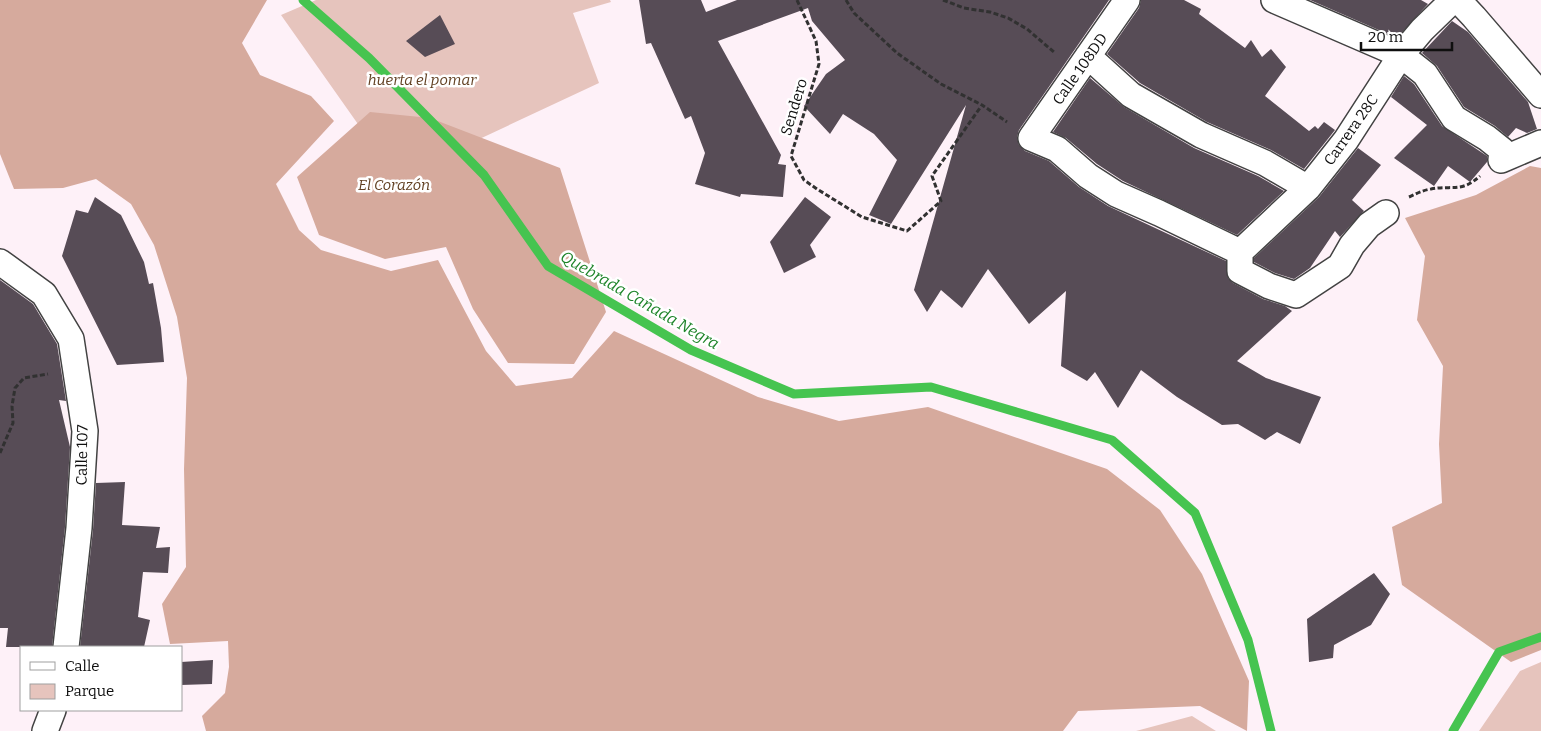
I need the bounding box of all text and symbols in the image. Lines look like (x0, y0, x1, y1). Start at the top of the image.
scale bar (1361, 20, 1452, 52)
text: 20 m (1368, 28, 1404, 46)
street label: Calle 108DD (1049, 30, 1111, 108)
park label: huerta el pomar (368, 71, 477, 89)
street label: Sendero (777, 76, 811, 138)
street label: Carrera 28C (1320, 91, 1382, 169)
park label: El Corazón (358, 176, 430, 194)
water label: Quebrada Cañada Negra (557, 247, 723, 353)
street label: Calle 107 (72, 424, 92, 485)
legend (20, 646, 182, 711)
text: Calle (65, 657, 99, 675)
text: Parque (65, 682, 114, 700)

